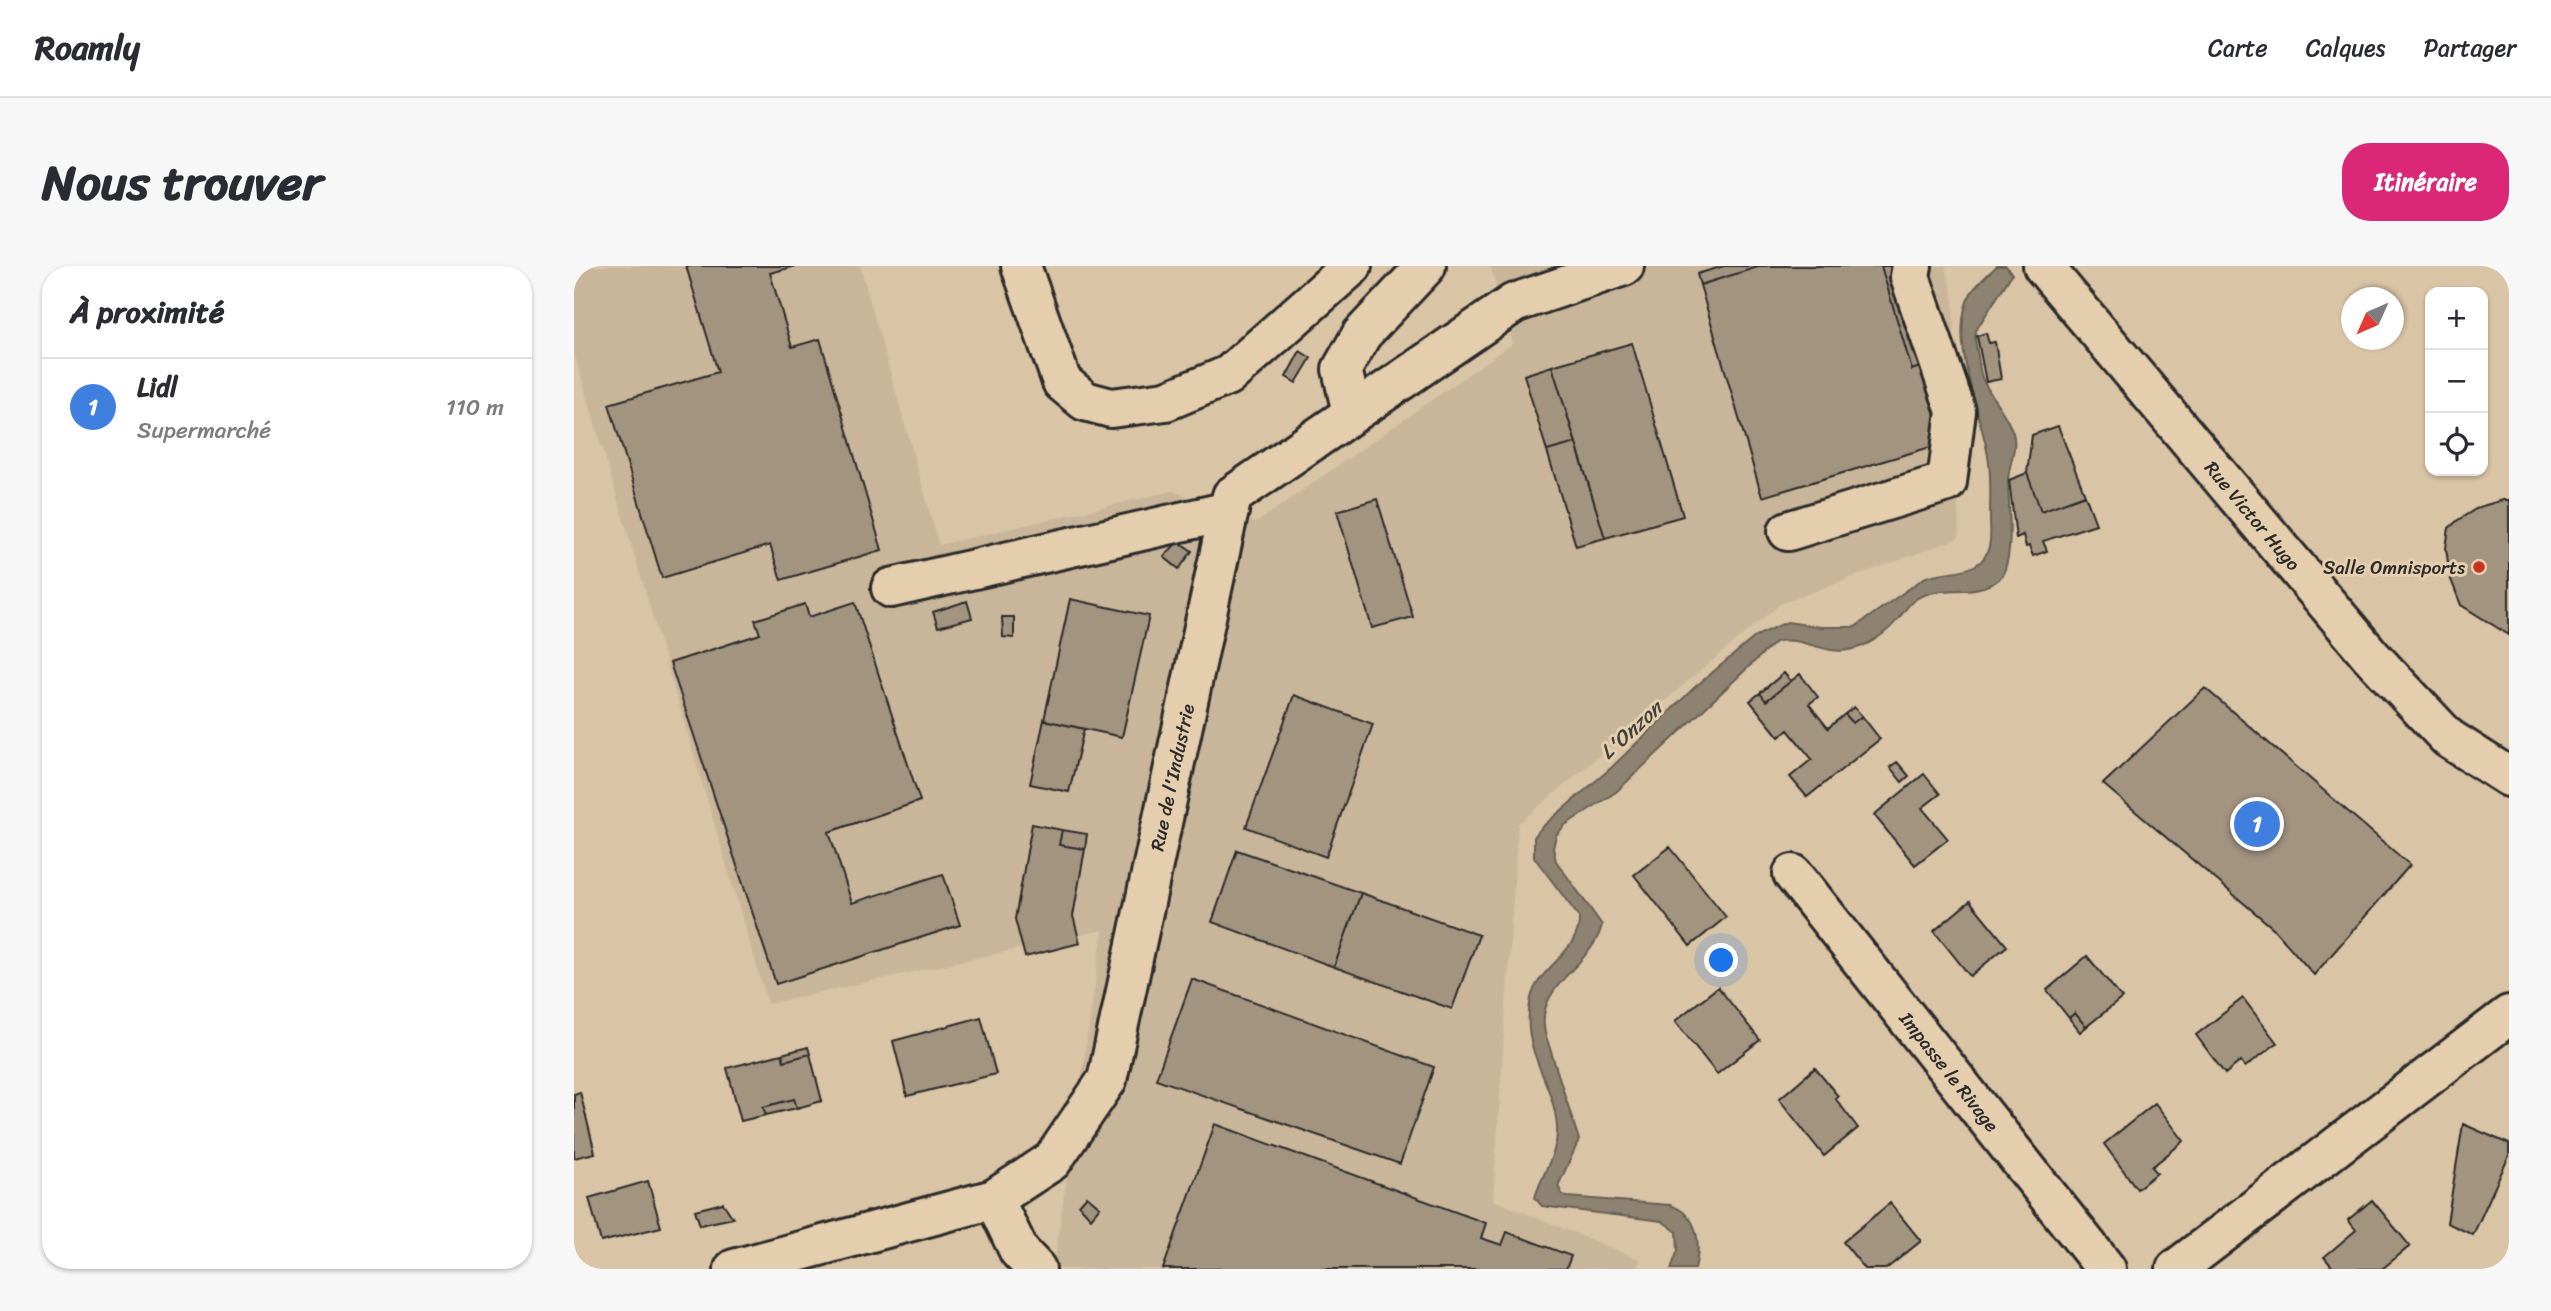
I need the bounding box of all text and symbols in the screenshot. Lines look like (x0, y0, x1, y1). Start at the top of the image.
text: Roamly (35, 19, 140, 77)
text: Carte (2208, 27, 2268, 69)
text: Calques (2306, 27, 2385, 69)
text: Partager (2423, 27, 2516, 69)
text: Nous trouver (42, 139, 322, 226)
button: Itinéraire (2342, 143, 2509, 221)
text: À proximité (70, 285, 224, 339)
north arrow (2341, 287, 2404, 350)
map controls (2425, 287, 2488, 476)
button: + (2425, 287, 2488, 350)
button: − (2425, 350, 2488, 413)
text: Lidl (137, 364, 177, 410)
text: 1 (88, 387, 98, 428)
text: 110 m (446, 387, 504, 428)
text: Supermarché (137, 410, 271, 451)
button: locate (2425, 413, 2488, 476)
street label: Rue Victor Hugo (2196, 453, 2309, 578)
place label: Salle Omnisports (2323, 551, 2465, 584)
marker: Salle Omnisports (2471, 559, 2487, 575)
water label: L'Onzon (1591, 689, 1673, 769)
street label: Rue de l'Industrie (1140, 701, 1204, 854)
pin: 1 (2234, 798, 2280, 850)
your location (1704, 943, 1738, 977)
street label: Impasse le Rivage (1890, 1003, 2008, 1139)

